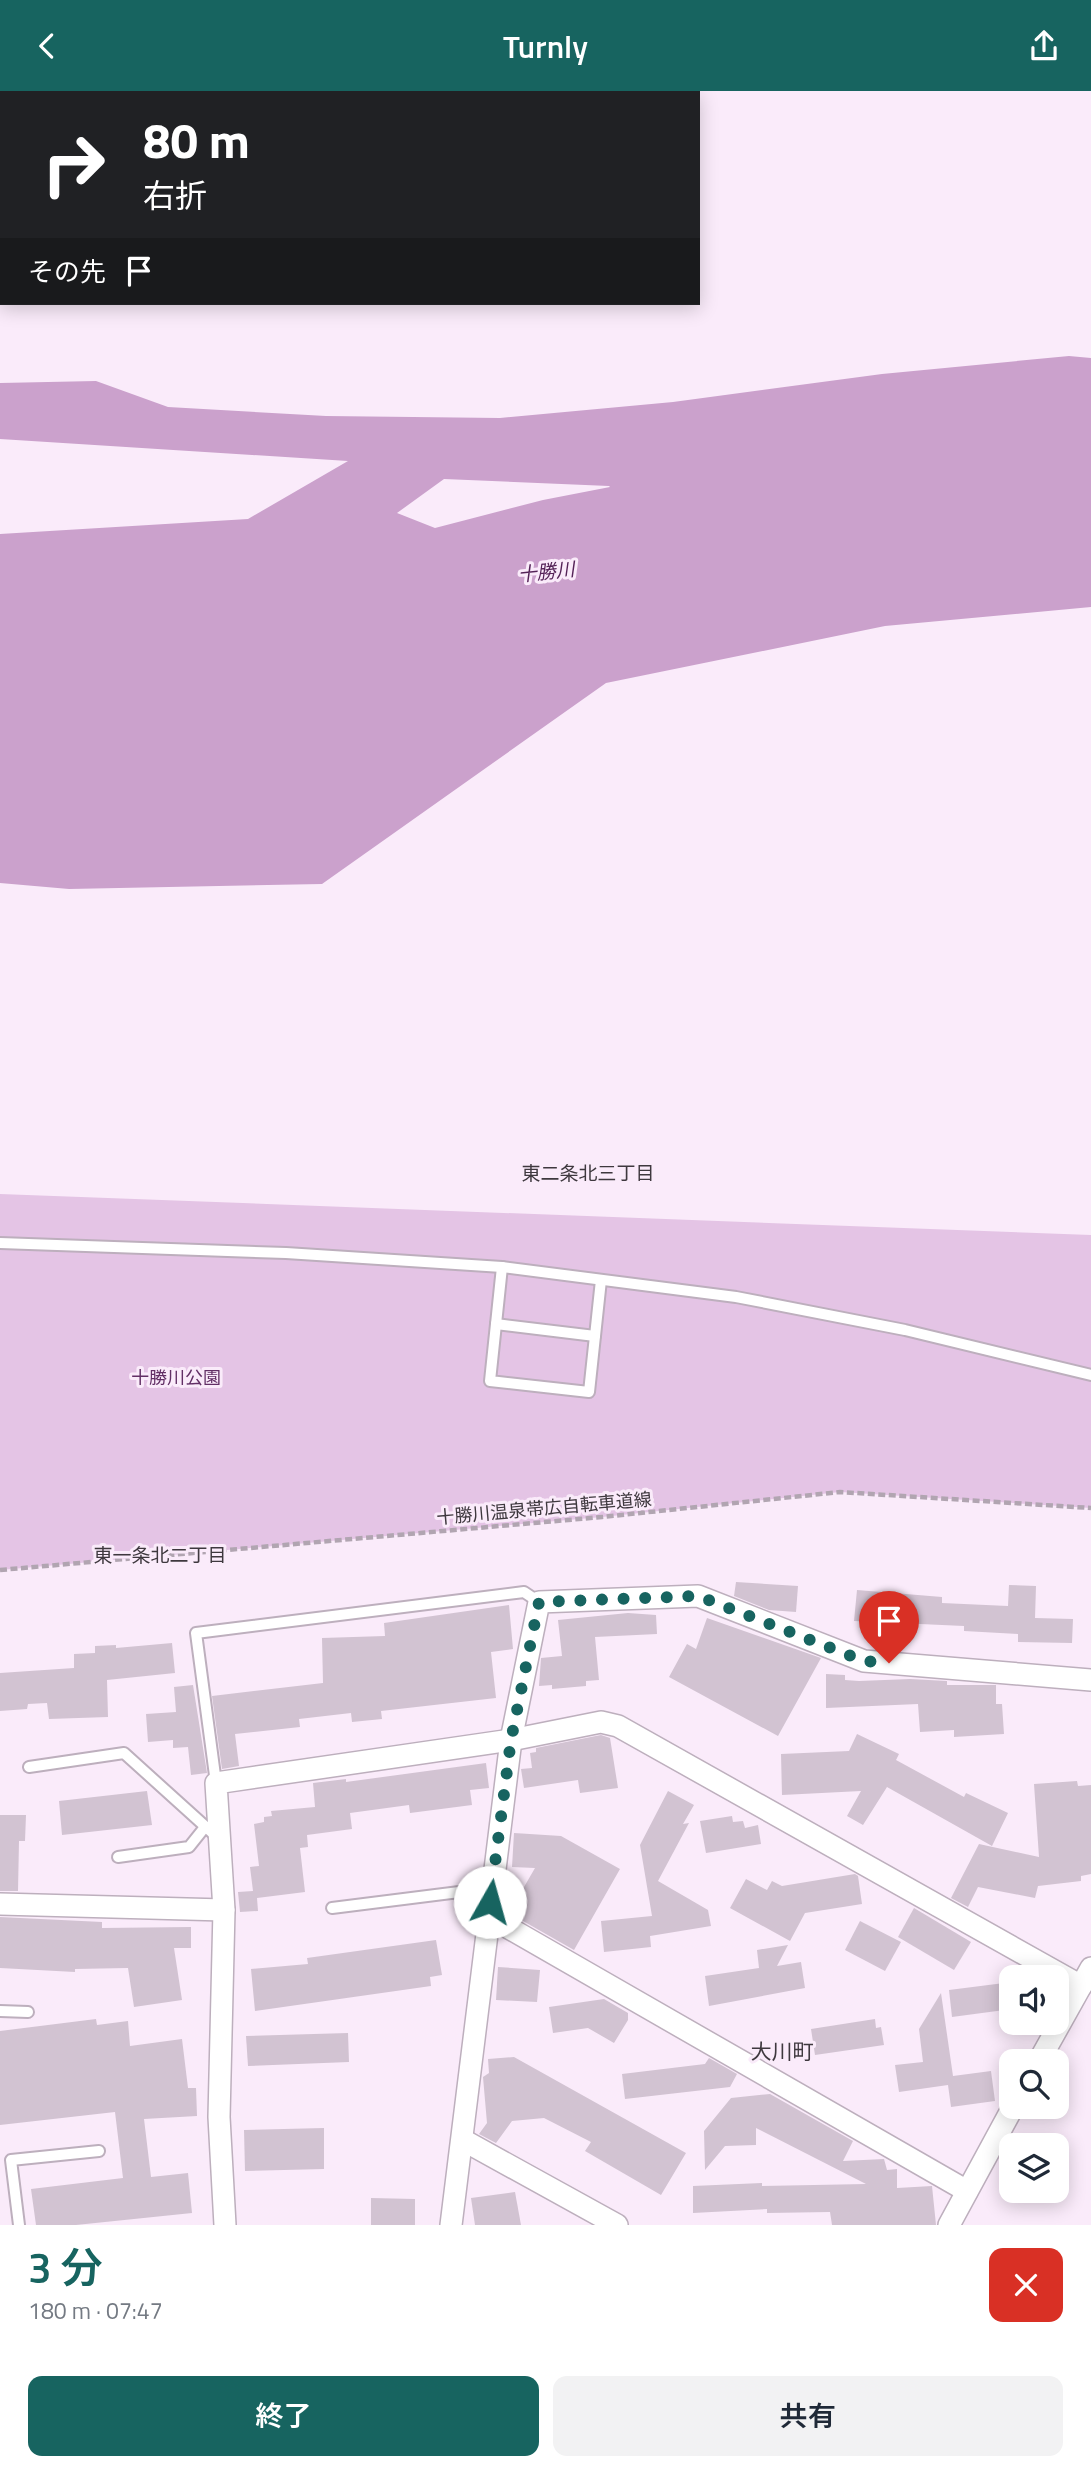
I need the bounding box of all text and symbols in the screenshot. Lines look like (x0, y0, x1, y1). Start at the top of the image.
text: Turnly (503, 22, 588, 70)
icon: back (28, 27, 66, 65)
icon: share (1025, 27, 1063, 65)
text: 80 m (143, 102, 250, 177)
icon: right (28, 119, 119, 210)
text: 右折 (143, 171, 207, 219)
text: その先 (28, 252, 106, 291)
icon: arrive (120, 252, 158, 290)
water label: 十勝川 (516, 553, 578, 588)
district label: 東二条北三丁目 (521, 1158, 655, 1187)
park label: 十勝川公園 (131, 1364, 221, 1391)
street label: 十勝川温泉帯広自転車道線 (435, 1485, 653, 1531)
district label: 東一条北二丁目 (93, 1540, 227, 1569)
pin (859, 1591, 919, 1663)
icon: arrive (870, 1602, 908, 1640)
position arrow (453, 1865, 527, 1939)
map controls (999, 1965, 1069, 2203)
button: sound (999, 1965, 1069, 2035)
district label: 大川町 (751, 2035, 814, 2067)
button: search (999, 2049, 1069, 2119)
button: layers (999, 2133, 1069, 2203)
text: 3 分 (28, 2235, 103, 2299)
button: close (989, 2248, 1063, 2322)
text: 180 m · 07:47 (28, 2293, 163, 2328)
button: 終了 (28, 2376, 539, 2456)
button: 共有 (553, 2376, 1063, 2456)

